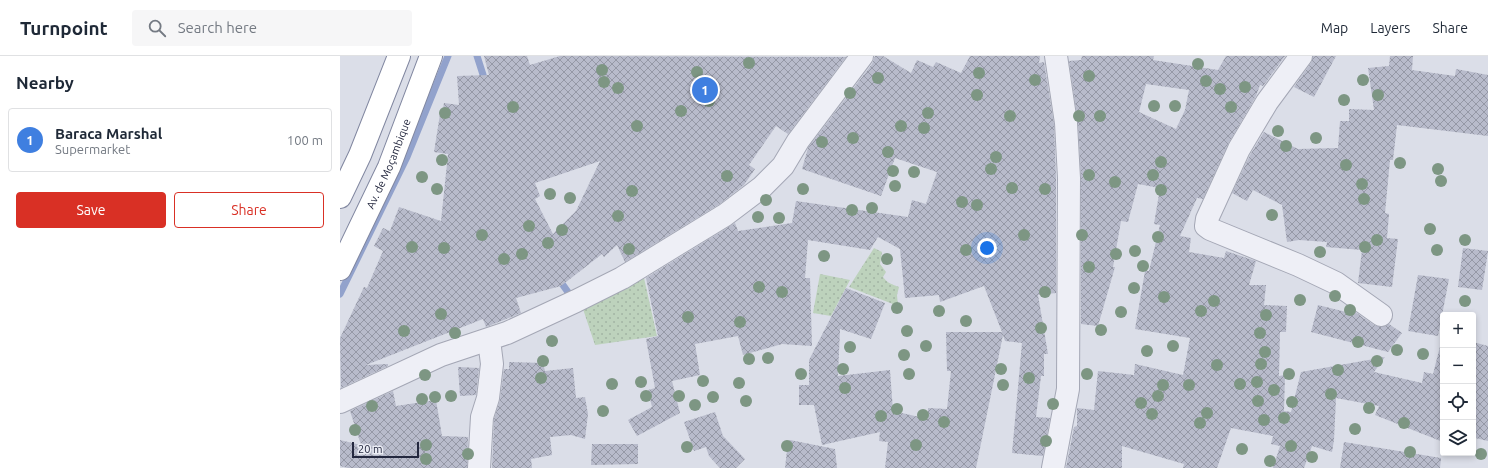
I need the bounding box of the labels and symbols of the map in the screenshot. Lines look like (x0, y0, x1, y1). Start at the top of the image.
pin: 1 (692, 75, 718, 105)
street label: Av. de Moçambique (364, 117, 413, 211)
your location (977, 238, 997, 258)
scale bar (352, 440, 419, 459)

